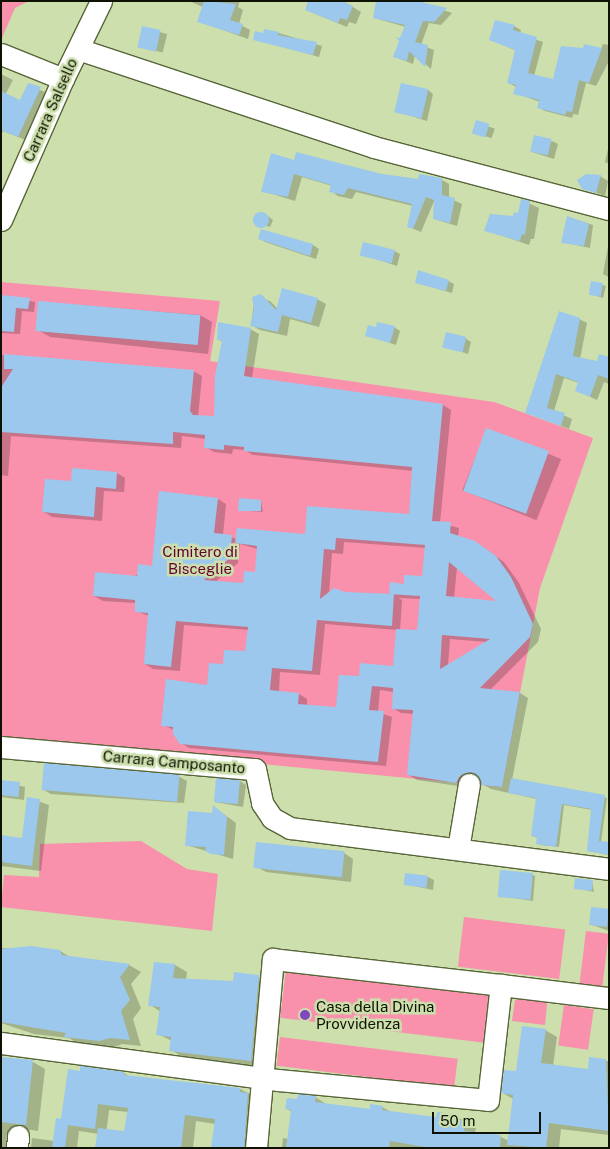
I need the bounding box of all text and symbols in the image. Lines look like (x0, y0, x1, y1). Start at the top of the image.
street label: Carrara Salsello (19, 55, 81, 165)
park label: Cimitero di Bisceglie (162, 542, 238, 577)
street label: Carrara Camposanto (102, 747, 246, 777)
place label: Casa della Divina Provvidenza (316, 997, 435, 1032)
marker: Casa della Divina Provvidenza (298, 1008, 312, 1022)
scale bar (435, 1102, 544, 1134)
text: 50 m (440, 1112, 475, 1129)

